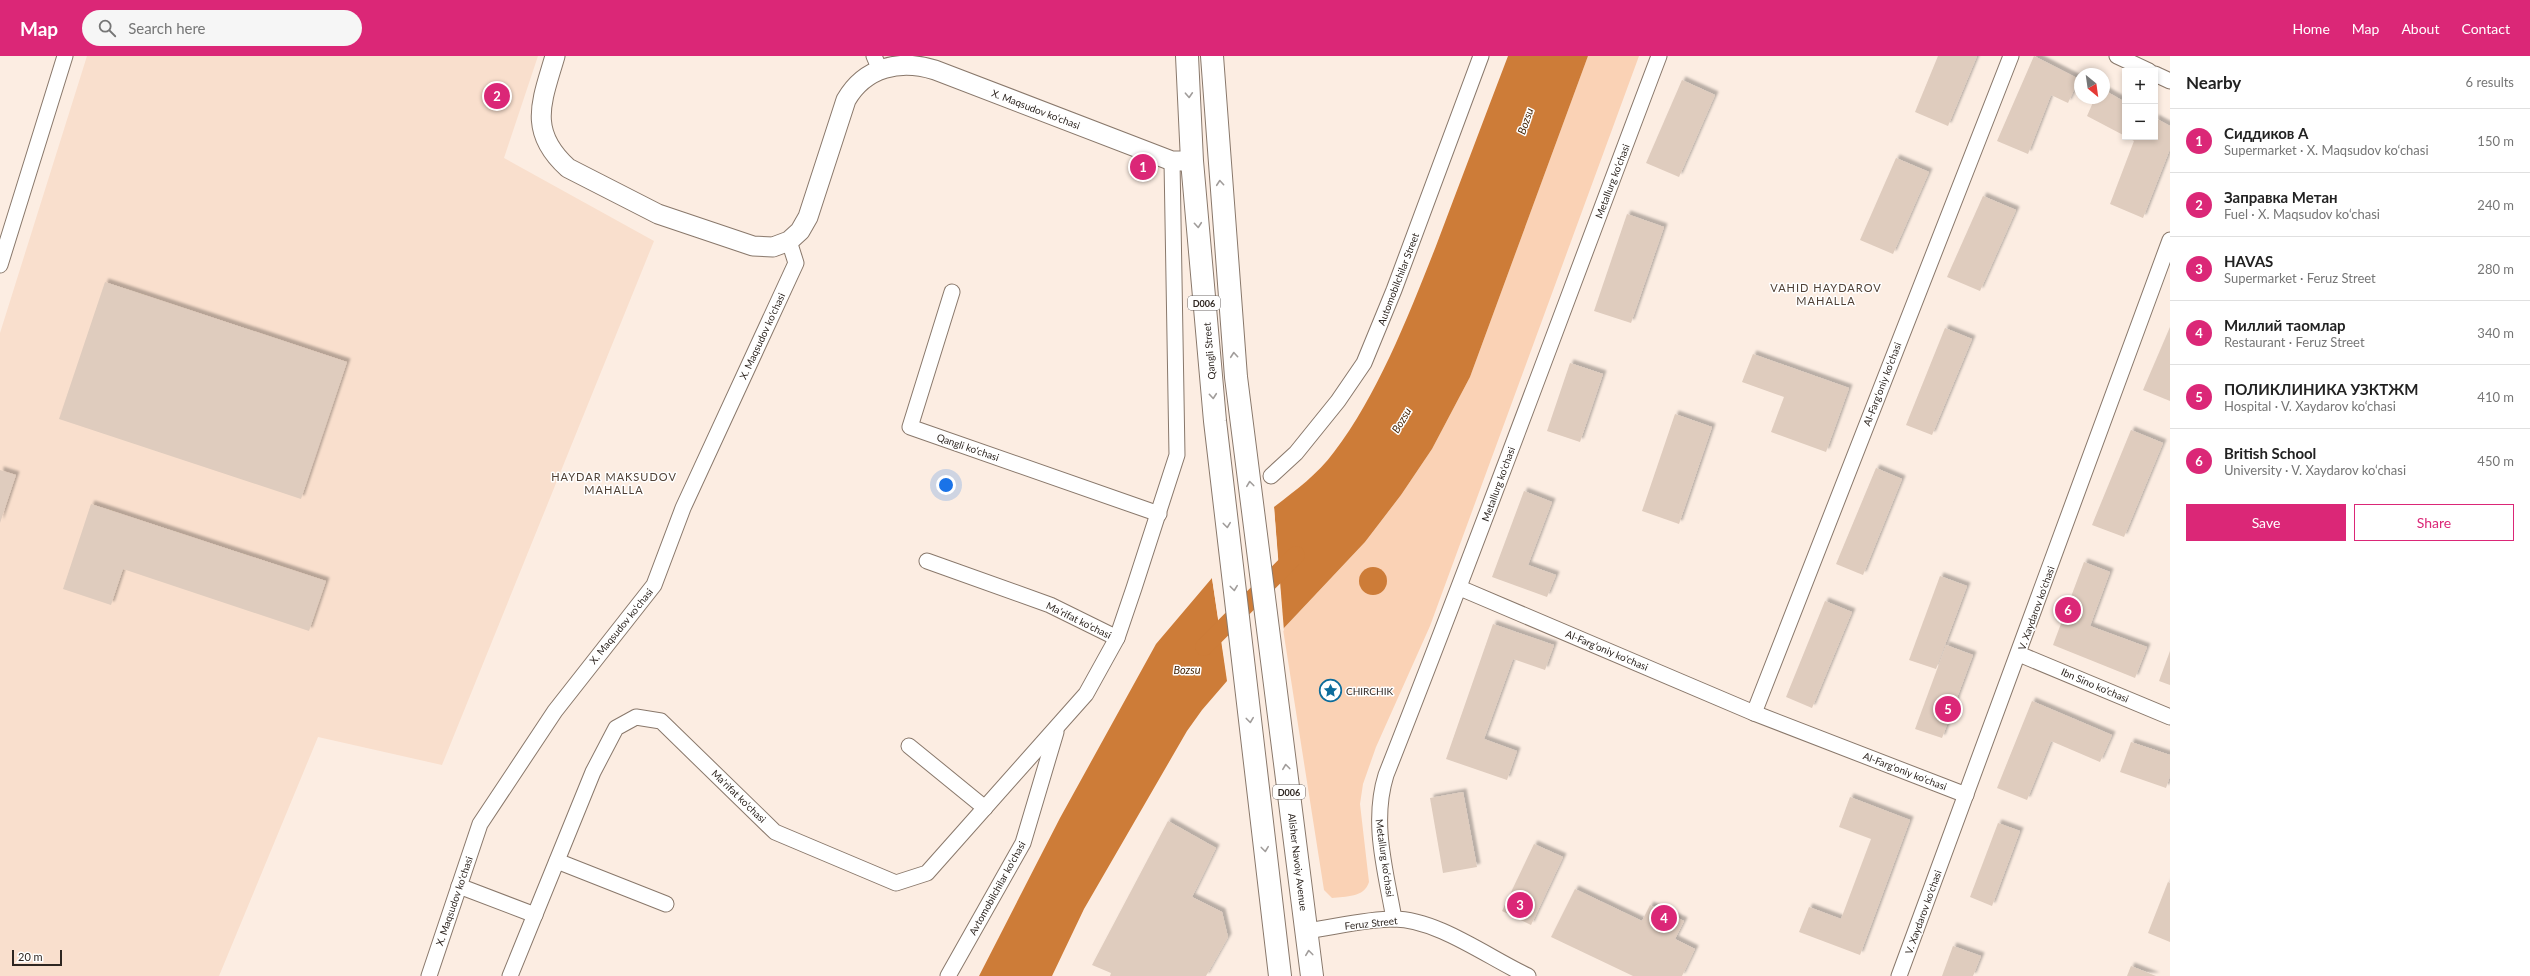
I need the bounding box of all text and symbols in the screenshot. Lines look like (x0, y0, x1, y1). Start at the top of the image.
search box (82, 10, 362, 46)
text: Map (20, 17, 58, 40)
icon: search (96, 17, 118, 39)
text: Search here (128, 19, 206, 37)
text: Home (2292, 20, 2330, 37)
text: Map (2352, 20, 2379, 37)
text: About (2401, 20, 2439, 37)
text: Contact (2461, 20, 2510, 37)
north arrow (2074, 68, 2110, 104)
map controls (2122, 68, 2158, 140)
button: + (2122, 68, 2158, 104)
text: Nearby (2186, 72, 2241, 93)
text: 6 results (2466, 74, 2514, 90)
pin: 2 (484, 81, 510, 111)
street label: X. Maqsudov ko‘chasi (990, 87, 1082, 131)
one-way arrow (1184, 92, 1193, 98)
button: − (2122, 104, 2158, 140)
water label: Bozsu (1514, 106, 1536, 136)
text: Сиддиков А (2224, 124, 2308, 142)
text: 1 (2195, 133, 2203, 149)
text: 150 m (2477, 133, 2514, 149)
street label: Metallurg ko‘chasi (1592, 142, 1632, 220)
text: Supermarket · X. Maqsudov ko‘chasi (2224, 142, 2429, 158)
pin: 1 (1130, 152, 1156, 182)
one-way arrow (1216, 180, 1225, 186)
text: Заправка Метан (2224, 188, 2338, 206)
text: 2 (2195, 197, 2203, 213)
text: 240 m (2477, 197, 2514, 213)
text: Fuel · X. Maqsudov ko‘chasi (2224, 206, 2380, 222)
one-way arrow (1193, 222, 1202, 228)
street label: Automobilchilar Street (1375, 231, 1421, 327)
text: HAVAS (2224, 252, 2273, 270)
text: 3 (2195, 261, 2203, 277)
text: 280 m (2477, 261, 2514, 277)
text: Supermarket · Feruz Street (2224, 270, 2376, 286)
district label: VAHID HAYDAROV MAHALLA (1770, 281, 1882, 307)
street label: X. Maqsudov ko‘chasi (737, 291, 787, 381)
road number: D006 (1188, 296, 1220, 310)
text: Миллий таомлар (2224, 316, 2346, 334)
street label: Qangli Street (1200, 322, 1217, 380)
text: 4 (2195, 325, 2203, 341)
text: 340 m (2477, 325, 2514, 341)
text: Restaurant · Feruz Street (2224, 334, 2365, 350)
street label: Al-Farg‘oniy ko‘chasi (1861, 341, 1903, 427)
one-way arrow (1230, 352, 1239, 358)
text: ПОЛИКЛИНИКА УЗКТЖМ (2224, 380, 2418, 398)
text: 5 (2195, 389, 2203, 405)
text: 410 m (2477, 389, 2514, 405)
one-way arrow (1208, 393, 1217, 399)
text: Hospital · V. Xaydarov ko‘chasi (2224, 398, 2396, 414)
water label: Bozsu (1388, 405, 1414, 435)
street label: Qangli ko‘chasi (935, 431, 1001, 463)
text: British School (2224, 444, 2316, 462)
street label: Metallurg ko‘chasi (1479, 445, 1517, 523)
text: 6 (2195, 453, 2203, 469)
text: 450 m (2477, 453, 2514, 469)
text: University · V. Xaydarov ko‘chasi (2224, 462, 2406, 478)
district label: HAYDAR MAKSUDOV MAHALLA (551, 470, 677, 496)
your location (936, 475, 956, 495)
one-way arrow (1246, 481, 1255, 487)
button: Save (2186, 504, 2346, 541)
button: Share (2354, 504, 2514, 541)
one-way arrow (1222, 522, 1231, 528)
street label: V. Xaydarov ko‘chasi (2015, 564, 2057, 652)
one-way arrow (1229, 585, 1238, 591)
street label: X. Maqsudov ko‘chasi (587, 586, 655, 666)
pin: 6 (2055, 595, 2081, 625)
street label: Maʼrifat ko‘chasi (1044, 599, 1114, 641)
street label: Al-Farg‘oniy ko‘chasi (1564, 627, 1650, 673)
water label: Bozsu (1173, 663, 1201, 676)
street label: Ibn Sino ko‘chasi (2059, 665, 2131, 705)
place icon: CHIRCHIK (1317, 678, 1343, 704)
place label: CHIRCHIK (1346, 685, 1393, 697)
pin: 5 (1935, 694, 1961, 724)
one-way arrow (1245, 717, 1254, 723)
street label: Al-Farg‘oniy ko‘chasi (1862, 750, 1948, 792)
one-way arrow (1282, 764, 1291, 770)
street label: Maʼrifat ko‘chasi (709, 767, 769, 825)
road number: D006 (1273, 785, 1305, 799)
street label: Alisher Navoiy Avenue (1286, 812, 1310, 912)
street label: Metallurg ko‘chasi (1374, 818, 1396, 898)
street label: Avtomobilchilar ko‘chasi (966, 839, 1028, 937)
one-way arrow (1260, 846, 1269, 852)
street label: X. Maqsudov ko‘chasi (433, 855, 475, 947)
street label: V. Xaydarov ko‘chasi (1902, 868, 1944, 956)
pin: 3 (1507, 890, 1533, 920)
pin: 4 (1651, 903, 1677, 933)
street label: Feruz Street (1344, 914, 1398, 932)
scale bar (12, 948, 62, 967)
text: 20 m (18, 950, 43, 963)
one-way arrow (1305, 950, 1314, 956)

